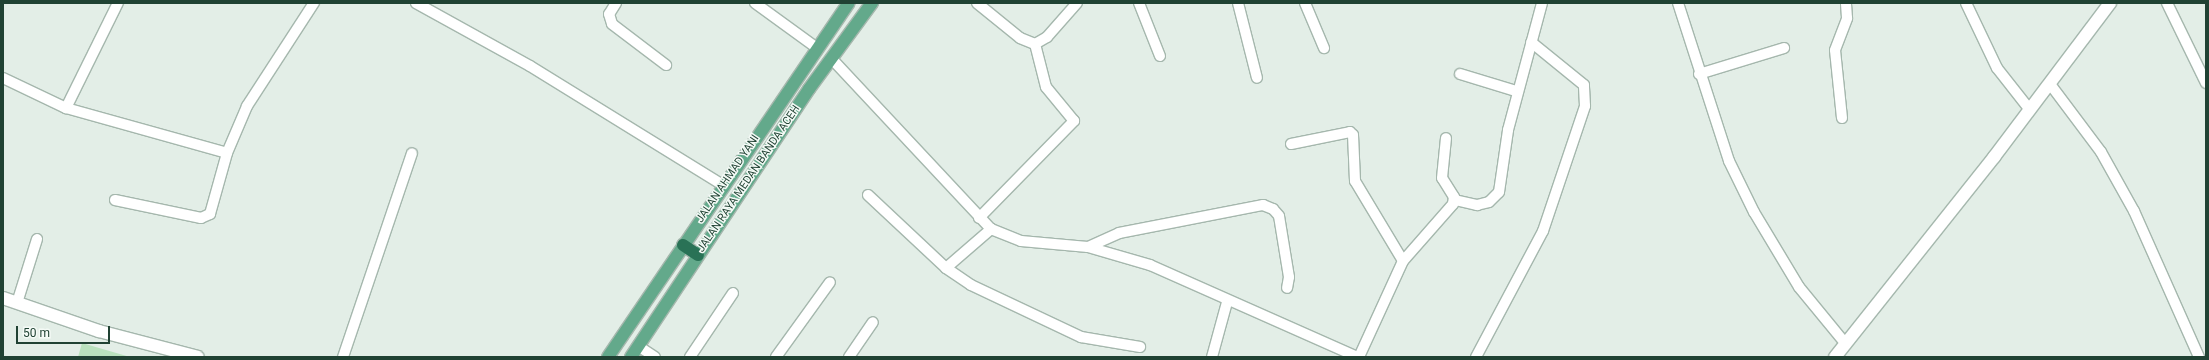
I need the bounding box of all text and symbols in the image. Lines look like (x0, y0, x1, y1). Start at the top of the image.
street label: JALAN RAYA MEDAN BANDA ACEH (695, 103, 803, 255)
street label: JALAN AHMAD YANI (694, 133, 762, 225)
scale bar (18, 318, 112, 344)
text: 50 m (23, 326, 50, 340)

